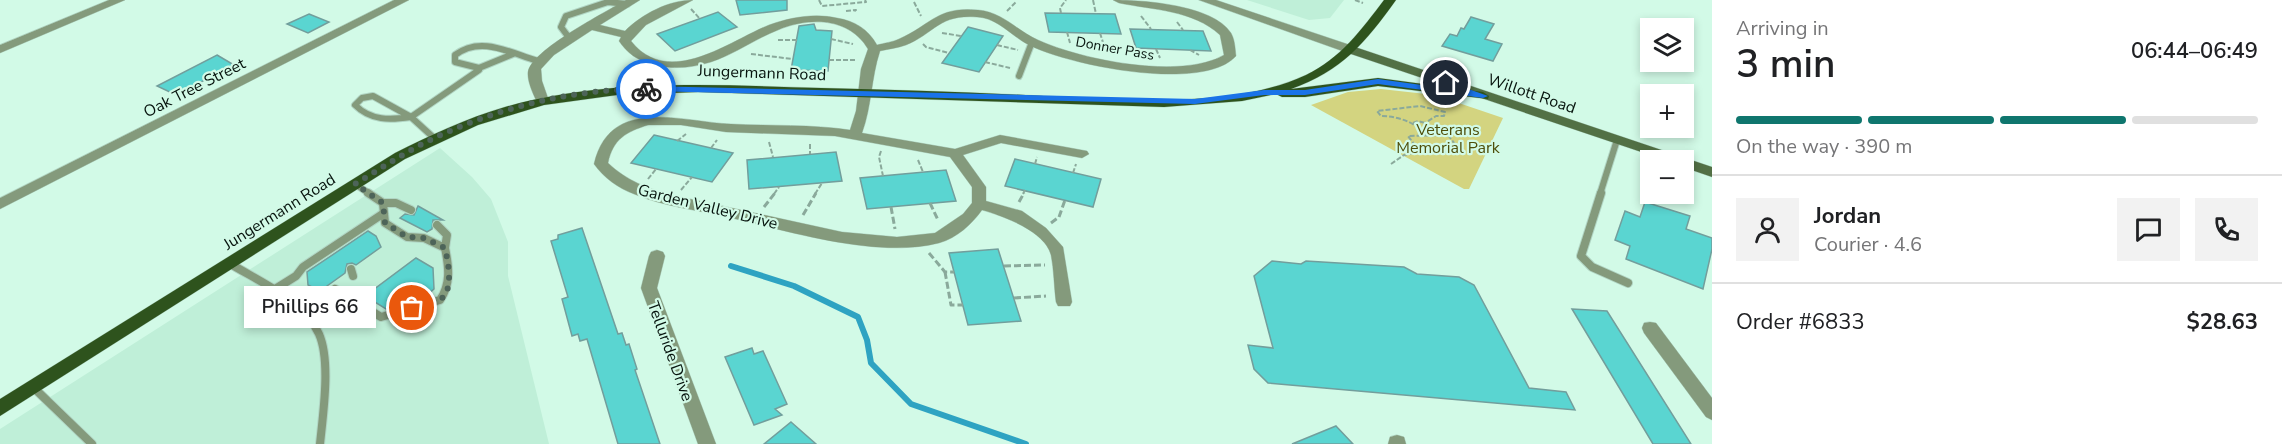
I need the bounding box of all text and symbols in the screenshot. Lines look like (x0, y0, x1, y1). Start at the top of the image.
text: Arriving in (1736, 15, 1829, 42)
map controls (1640, 18, 1694, 204)
button: layers (1640, 18, 1694, 72)
street label: Donner Pass (1074, 32, 1156, 65)
text: 06:44–06:49 (2131, 36, 2258, 66)
text: 3 min (1736, 38, 1835, 91)
street label: Oak Tree Street (140, 53, 250, 123)
pin (1420, 57, 1471, 108)
courier (616, 59, 676, 119)
street label: Jungermann Road (696, 60, 827, 86)
icon: home (1429, 66, 1462, 99)
street label: Willott Road (1485, 69, 1579, 119)
icon: bike (630, 73, 663, 106)
button: + (1640, 84, 1694, 138)
park label: Veterans Memorial Park (1396, 119, 1501, 159)
text: On the way · 390 m (1736, 133, 1912, 160)
button: − (1640, 150, 1694, 204)
street label: Jungermann Road (218, 168, 340, 256)
street label: Garden Valley Drive (636, 179, 780, 235)
button: person (1736, 198, 1799, 261)
button: chat (2117, 198, 2180, 261)
button: phone (2195, 198, 2258, 261)
text: Jordan (1814, 201, 1881, 231)
text: Courier · 4.6 (1814, 231, 1922, 258)
pin (386, 282, 437, 333)
callout: Phillips 66 (244, 287, 376, 329)
icon: bag (395, 291, 428, 324)
text: Phillips 66 (261, 293, 359, 320)
street label: Telluride Drive (642, 298, 698, 404)
text: Order #6833 (1736, 307, 1865, 337)
text: $28.63 (2187, 307, 2258, 337)

